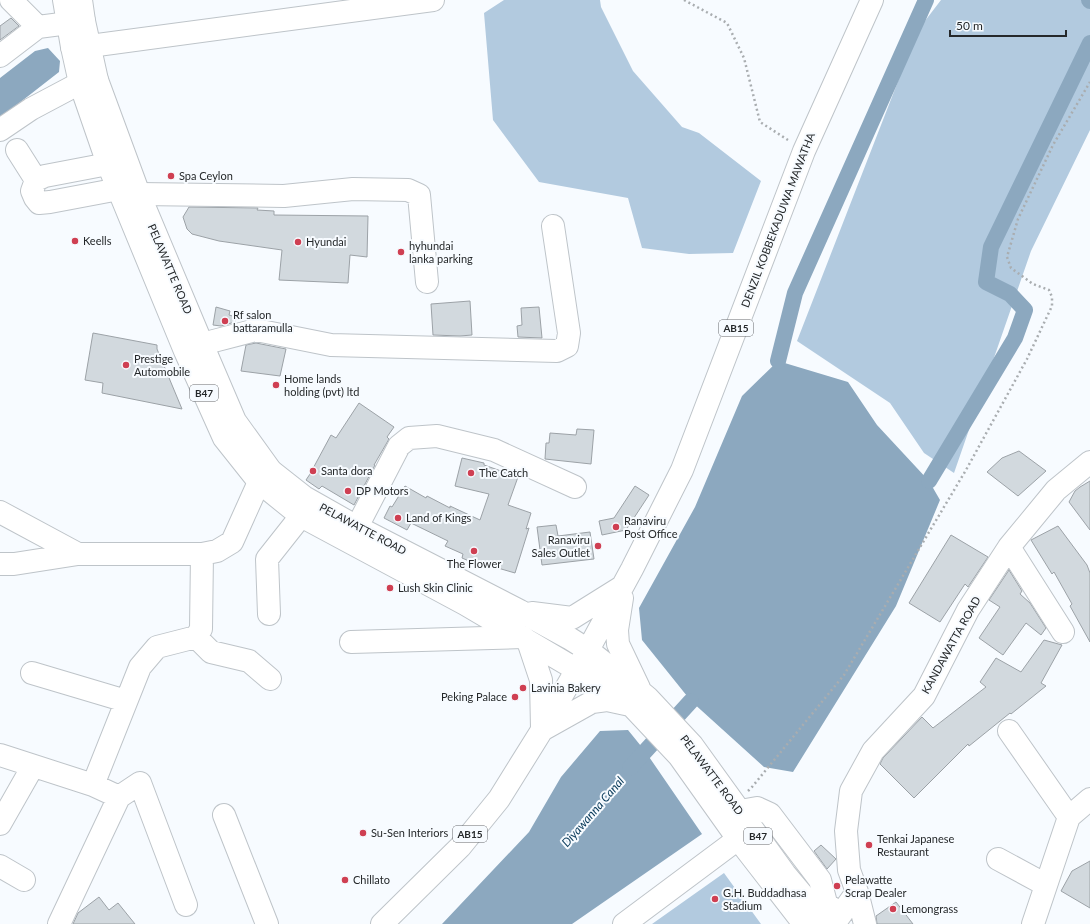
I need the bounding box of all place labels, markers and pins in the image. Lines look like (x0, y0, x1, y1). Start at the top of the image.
place label: Spa Ceylon (179, 169, 233, 182)
marker: Spa Ceylon (166, 171, 176, 181)
place label: Keells (83, 234, 112, 247)
place label: Hyundai (306, 235, 347, 248)
marker: Keells (70, 236, 80, 246)
marker: Hyundai (293, 237, 303, 247)
place label: hyhundai lanka parking (409, 239, 473, 265)
marker: hyhundai lanka parking (396, 247, 406, 257)
place label: Rf salon battaramulla (233, 308, 293, 334)
marker: Rf salon battaramulla (220, 316, 230, 326)
place label: Prestige Automobile (134, 352, 190, 378)
marker: Prestige Automobile (121, 360, 131, 370)
place label: Home lands holding (pvt) ltd (284, 372, 359, 398)
marker: Home lands holding (pvt) ltd (271, 380, 281, 390)
place label: Santa dora (321, 464, 372, 477)
marker: Santa dora (308, 466, 318, 476)
place label: The Catch (479, 466, 528, 479)
marker: The Catch (466, 468, 476, 478)
place label: DP Motors (356, 484, 409, 497)
marker: DP Motors (343, 486, 353, 496)
place label: Land of Kings (406, 511, 472, 524)
marker: Land of Kings (393, 513, 403, 523)
place label: Ranaviru Post Office (624, 514, 678, 540)
marker: Ranaviru Post Office (611, 522, 621, 532)
place label: Ranaviru Sales Outlet (532, 533, 590, 559)
marker: Ranaviru Sales Outlet (593, 541, 603, 551)
marker: The Flower (469, 546, 479, 556)
place label: The Flower (447, 557, 501, 570)
place label: Lush Skin Clinic (398, 581, 473, 594)
marker: Lush Skin Clinic (385, 583, 395, 593)
place label: Lavinia Bakery (531, 681, 601, 694)
marker: Lavinia Bakery (518, 683, 528, 693)
place label: Peking Palace (441, 690, 507, 703)
marker: Peking Palace (510, 692, 520, 702)
place label: Su-Sen Interiors (371, 826, 448, 839)
marker: Su-Sen Interiors (358, 828, 368, 838)
place label: Tenkai Japanese Restaurant (877, 832, 955, 858)
marker: Tenkai Japanese Restaurant (864, 840, 874, 850)
place label: Chillato (353, 873, 390, 886)
place label: Pelawatte Scrap Dealer (845, 873, 907, 899)
marker: Chillato (340, 875, 350, 885)
marker: Pelawatte Scrap Dealer (832, 881, 842, 891)
place label: G.H. Buddadhasa Stadium (723, 886, 806, 912)
marker: G.H. Buddadhasa Stadium (710, 894, 720, 904)
place label: Lemongrass (901, 902, 958, 915)
marker: Lemongrass (888, 904, 898, 914)

